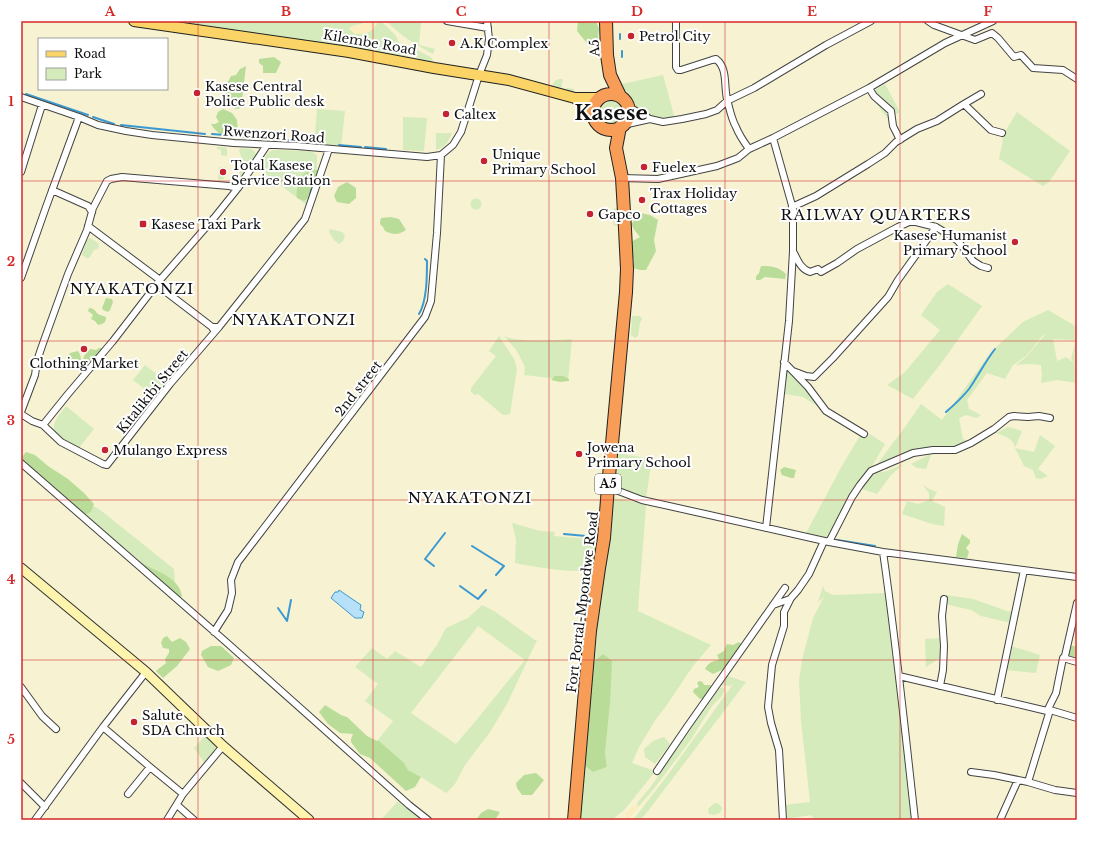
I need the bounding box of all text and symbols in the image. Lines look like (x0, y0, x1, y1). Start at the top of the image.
text: A (104, 3, 116, 20)
text: B (281, 3, 291, 20)
text: C (456, 3, 467, 20)
text: D (631, 3, 643, 20)
text: E (807, 3, 817, 20)
text: F (984, 3, 993, 20)
street label: Kilembe Road (322, 26, 418, 59)
place label: Petrol City (639, 28, 711, 45)
marker: Petrol City (626, 31, 636, 41)
place label: A.K Complex (459, 35, 548, 52)
legend (38, 38, 168, 90)
marker: A.K Complex (447, 38, 457, 48)
street label: A5 (586, 39, 603, 58)
text: Road (74, 46, 106, 61)
text: Park (74, 66, 102, 81)
place label: Kasese Central Police Public desk (205, 78, 324, 110)
marker: Kasese Central Police Public desk (192, 88, 202, 98)
text: 1 (8, 93, 14, 110)
district label: Kasese (574, 100, 648, 126)
place label: Caltex (454, 106, 496, 123)
marker: Caltex (441, 109, 451, 119)
street label: Rwenzori Road (223, 122, 326, 147)
place label: Unique Primary School (492, 146, 596, 178)
marker: Unique Primary School (479, 156, 489, 166)
place label: Total Kasese Service Station (231, 157, 331, 189)
place label: Fuelex (652, 159, 696, 176)
marker: Fuelex (639, 162, 649, 172)
marker: Total Kasese Service Station (218, 167, 228, 177)
place label: Trax Holiday Cottages (650, 185, 738, 217)
marker: Trax Holiday Cottages (637, 195, 647, 205)
district label: RAILWAY QUARTERS (781, 205, 971, 224)
place label: Gapco (598, 206, 641, 223)
marker: Gapco (585, 209, 595, 219)
place label: Kasese Taxi Park (151, 216, 261, 233)
marker: Kasese Taxi Park (138, 219, 148, 229)
place label: Kasese Humanist Primary School (893, 227, 1007, 259)
marker: Kasese Humanist Primary School (1010, 237, 1020, 247)
text: 2 (7, 253, 15, 270)
district label: NYAKATONZI (70, 279, 194, 298)
district label: NYAKATONZI (232, 310, 356, 329)
marker: Clothing Market (79, 344, 89, 354)
street label: Kitalikibi Street (113, 346, 192, 437)
place label: Clothing Market (29, 355, 139, 372)
street label: 2nd street (331, 357, 386, 420)
text: 3 (7, 412, 15, 429)
place label: Jowena Primary School (585, 439, 691, 471)
place label: Mulango Express (113, 442, 228, 459)
marker: Mulango Express (100, 445, 110, 455)
marker: Jowena Primary School (574, 449, 584, 459)
road number: A5 (595, 474, 621, 494)
district label: NYAKATONZI (408, 488, 532, 507)
street label: Fort Portal-Mpondwe Road (563, 510, 602, 694)
text: 4 (7, 571, 16, 588)
place label: Salute SDA Church (142, 707, 225, 739)
marker: Salute SDA Church (129, 717, 139, 727)
text: 5 (7, 731, 15, 748)

